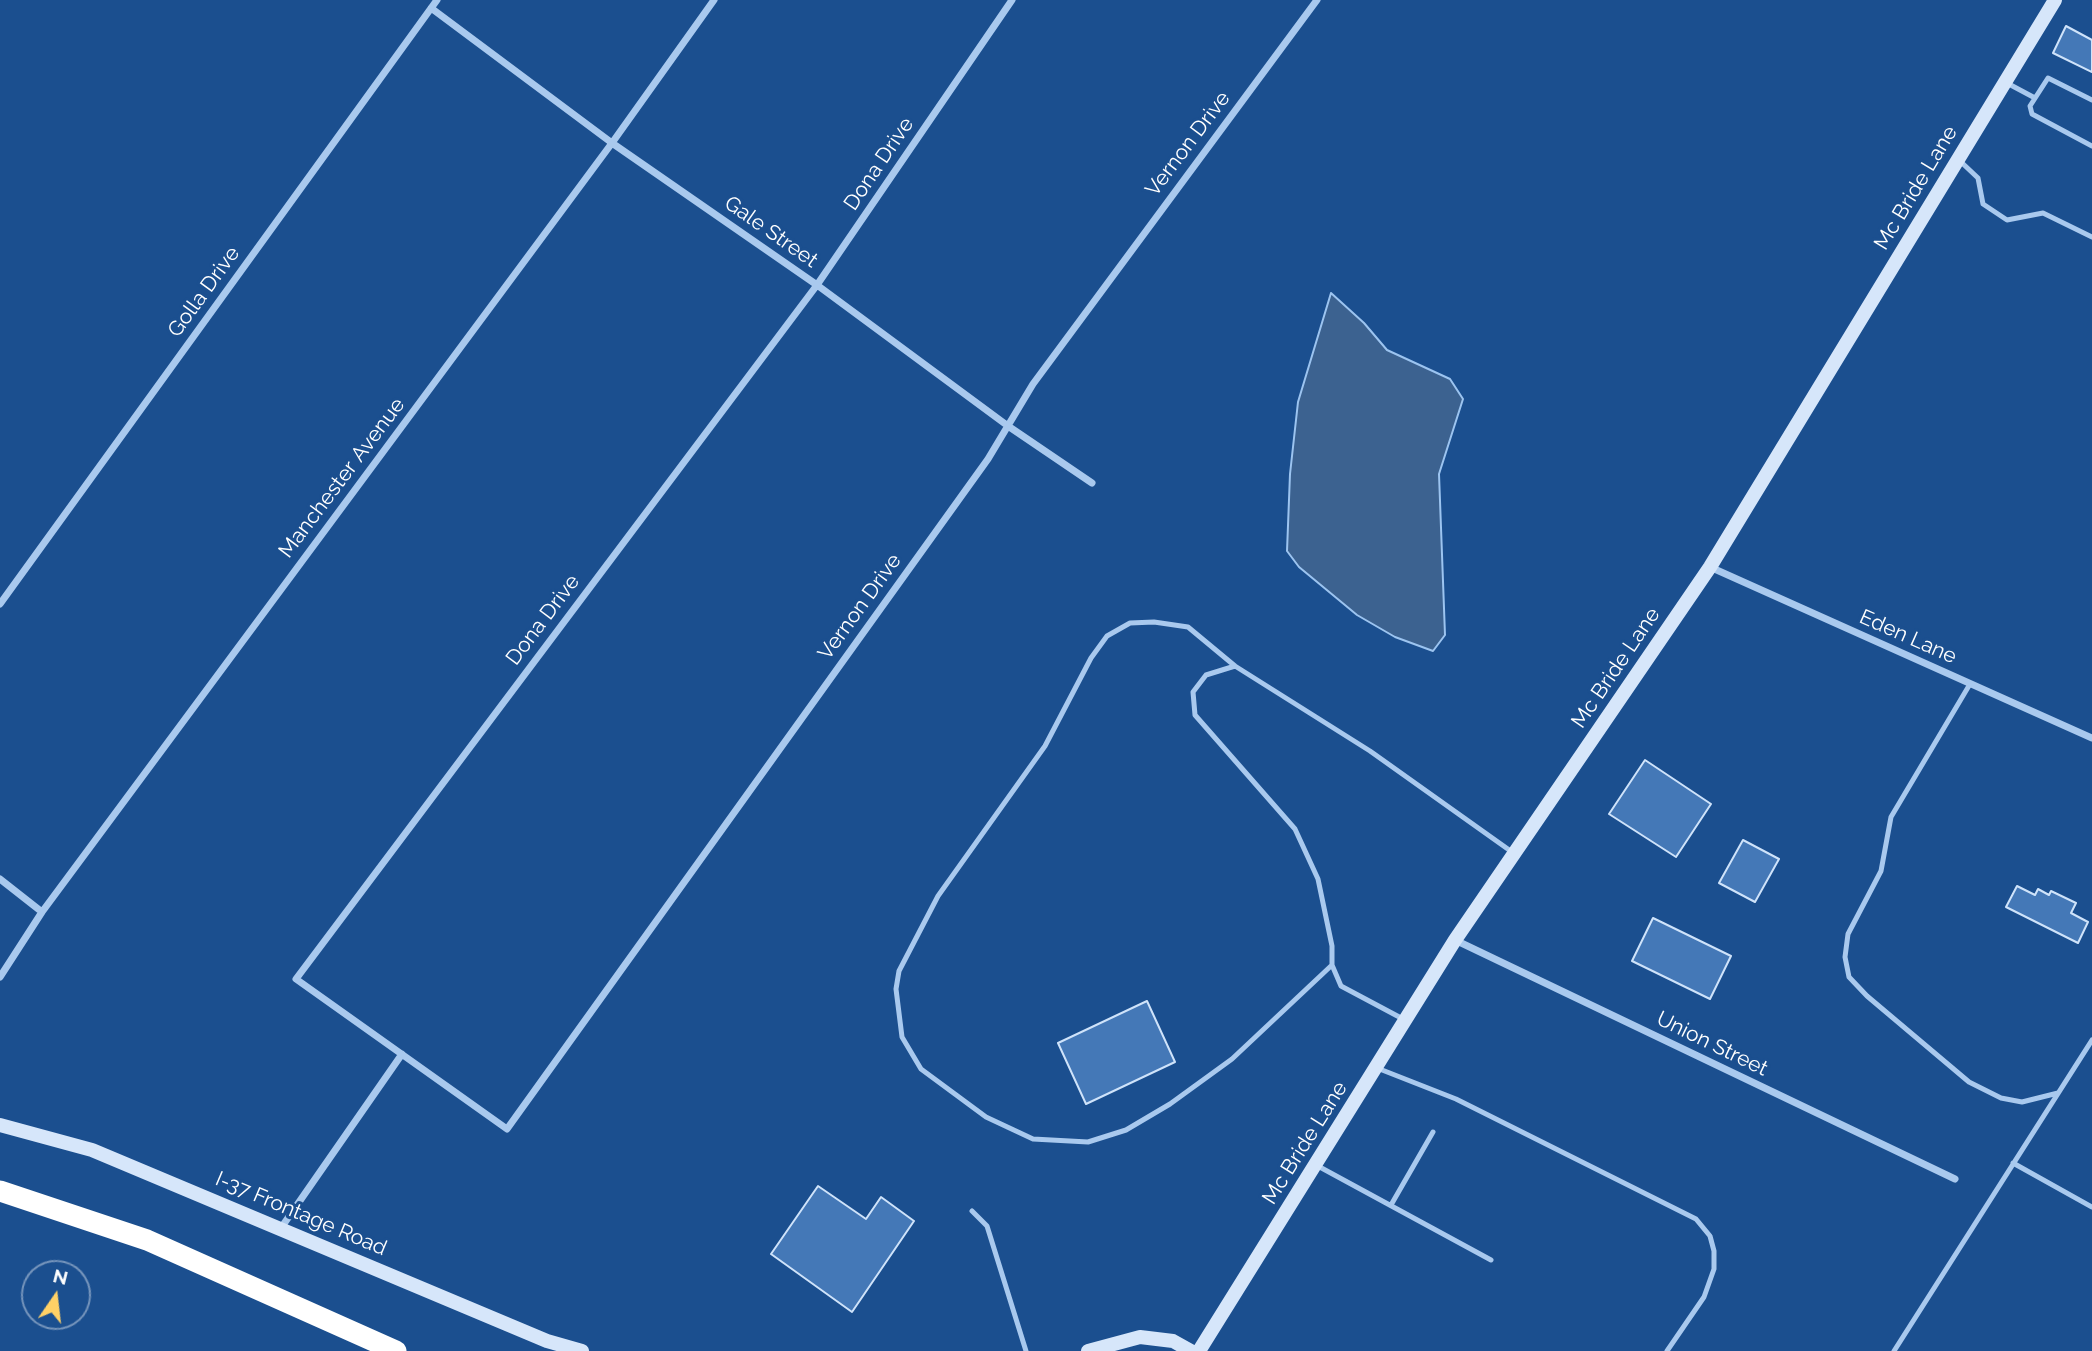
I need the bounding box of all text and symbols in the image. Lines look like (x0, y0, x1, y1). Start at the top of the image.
street label: Vernon Drive (1140, 87, 1236, 201)
street label: Dona Drive (839, 113, 919, 215)
street label: Mc Bride Lane (1869, 121, 1963, 255)
street label: Gale Street (720, 191, 822, 273)
street label: Golla Drive (163, 242, 245, 342)
street label: Manchester Avenue (274, 393, 410, 563)
street label: Vernon Drive (813, 549, 907, 665)
street label: Dona Drive (501, 570, 585, 670)
street label: Mc Bride Lane (1566, 603, 1666, 733)
street label: Eden Lane (1855, 604, 1961, 670)
street label: Union Street (1652, 1006, 1772, 1082)
street label: Mc Bride Lane (1257, 1077, 1353, 1209)
street label: I-37 Frontage Road (211, 1167, 391, 1261)
north arrow (21, 1260, 91, 1330)
text: N (51, 1264, 70, 1289)

